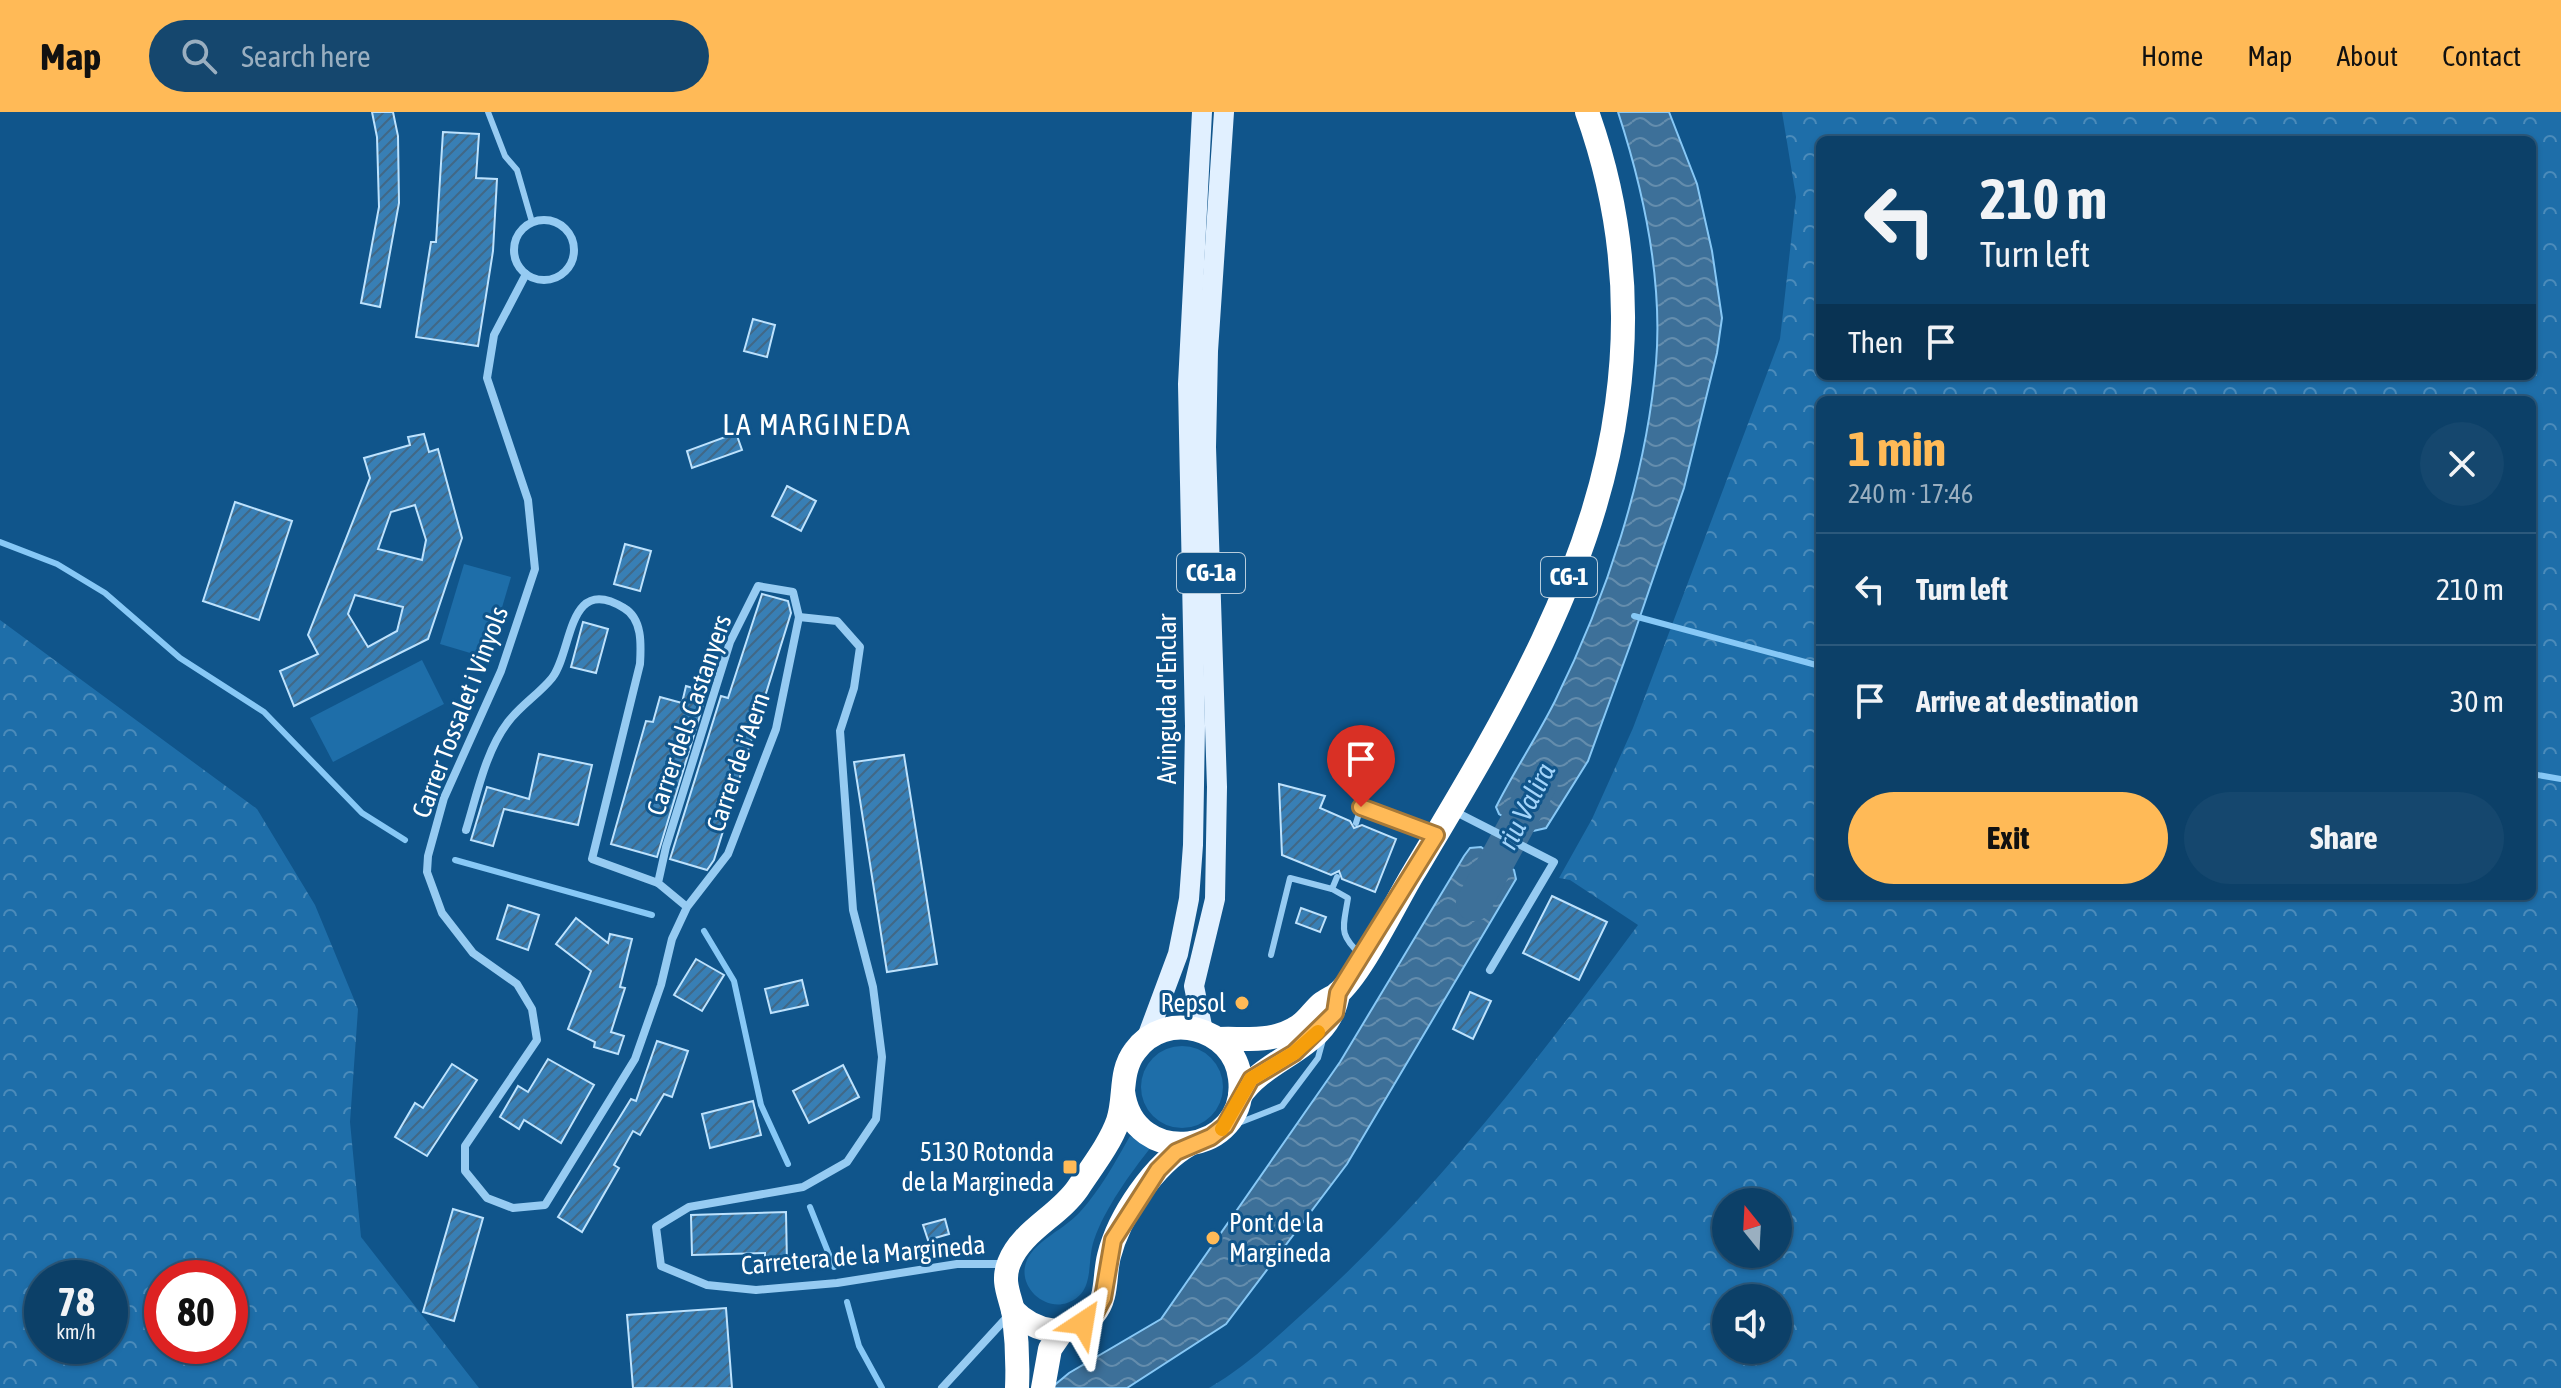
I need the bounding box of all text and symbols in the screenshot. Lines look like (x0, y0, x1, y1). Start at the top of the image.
search box (149, 20, 709, 92)
icon: search (177, 34, 221, 78)
text: Map (40, 35, 101, 78)
text: Search here (241, 39, 371, 73)
text: Home (2141, 40, 2203, 72)
text: Map (2247, 40, 2292, 72)
text: About (2336, 40, 2398, 72)
text: Contact (2442, 40, 2521, 72)
text: 210 m (1980, 167, 2107, 231)
icon: left (1848, 168, 1952, 272)
text: Turn left (1980, 233, 2090, 275)
icon: arrive (1919, 320, 1963, 364)
text: Then (1848, 325, 1903, 359)
district label: LA MARGINEDA (722, 407, 912, 441)
text: 1 min (1848, 421, 1946, 476)
button: close (2420, 422, 2504, 506)
text: 240 m · 17:46 (1848, 479, 1973, 509)
road number: CG-1a (1177, 553, 1245, 593)
road number: CG-1 (1541, 557, 1597, 597)
icon: left (1848, 567, 1892, 611)
text: Turn left (1916, 572, 2008, 606)
text: 210 m (2436, 572, 2504, 606)
street label: Carrer Tossalet i Vinyols (406, 602, 514, 822)
street label: Carrer dels Castanyers (641, 611, 737, 819)
street label: Avinguda d'Enclar (1152, 614, 1182, 784)
icon: arrive (1848, 679, 1892, 723)
text: Arrive at destination (1916, 684, 2138, 718)
text: 30 m (2450, 684, 2504, 718)
street label: Carrer de i'Aern (700, 689, 776, 835)
pin (1327, 725, 1395, 807)
icon: arrive (1339, 737, 1383, 781)
water label: riu Valira (1491, 758, 1561, 854)
button: Exit (1848, 792, 2168, 884)
button: Share (2184, 792, 2504, 884)
place label: Repsol (1161, 988, 1226, 1018)
marker: Repsol (1233, 994, 1251, 1012)
place label: 5130 Rotonda de la Margineda (902, 1137, 1054, 1197)
marker: 5130 Rotonda de la Margineda (1061, 1158, 1079, 1176)
north arrow (1712, 1188, 1792, 1268)
map controls (1712, 1188, 1792, 1364)
place label: Pont de la Margineda (1229, 1208, 1331, 1268)
street label: Carretera de la Margineda (740, 1229, 986, 1281)
marker: Pont de la Margineda (1204, 1229, 1222, 1247)
speed limit sign: 80 (144, 1260, 248, 1364)
text: 78 (57, 1279, 95, 1324)
position arrow (1041, 1281, 1125, 1365)
button: sound (1712, 1284, 1792, 1364)
text: km/h (56, 1320, 96, 1343)

